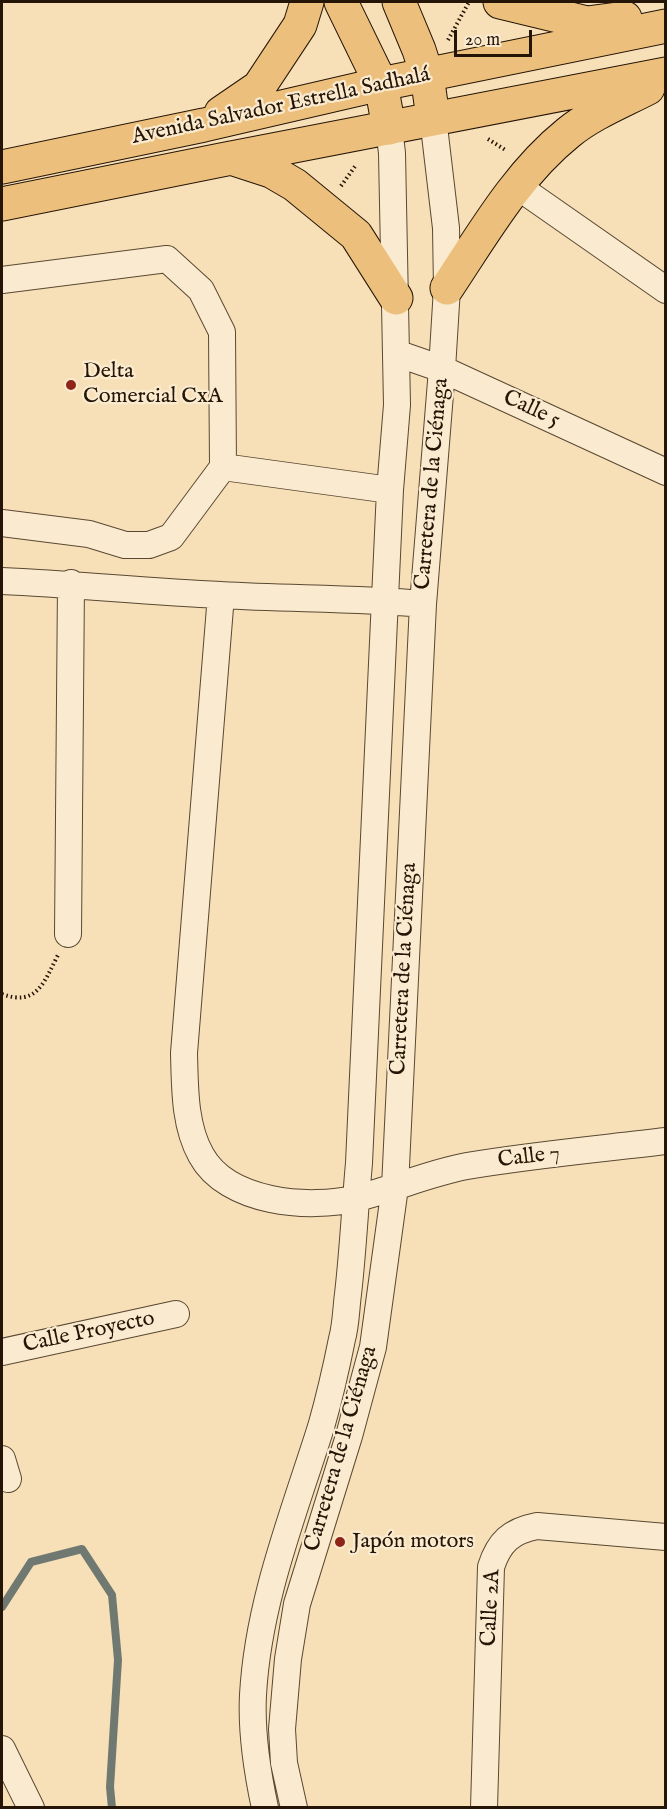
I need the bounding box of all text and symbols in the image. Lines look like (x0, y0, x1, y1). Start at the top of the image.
scale bar (457, 18, 535, 56)
text: 20 m (465, 29, 500, 52)
street label: Avenida Salvador Estrella Sadhalá (129, 62, 433, 152)
place label: Delta Comercial CxA (83, 359, 223, 410)
street label: Carretera de la Ciénaga (411, 377, 455, 591)
marker: Delta Comercial CxA (64, 378, 78, 392)
street label: Calle 5 (498, 385, 564, 435)
street label: Carretera de la Ciénaga (386, 862, 424, 1076)
street label: Calle 7 (496, 1141, 562, 1175)
street label: Calle Proyecto (21, 1306, 157, 1360)
street label: Carretera de la Ciénaga (300, 1343, 384, 1555)
place label: Japón motors (352, 1529, 474, 1555)
marker: Japón motors (333, 1535, 347, 1549)
street label: Calle 2A (477, 1569, 507, 1647)

